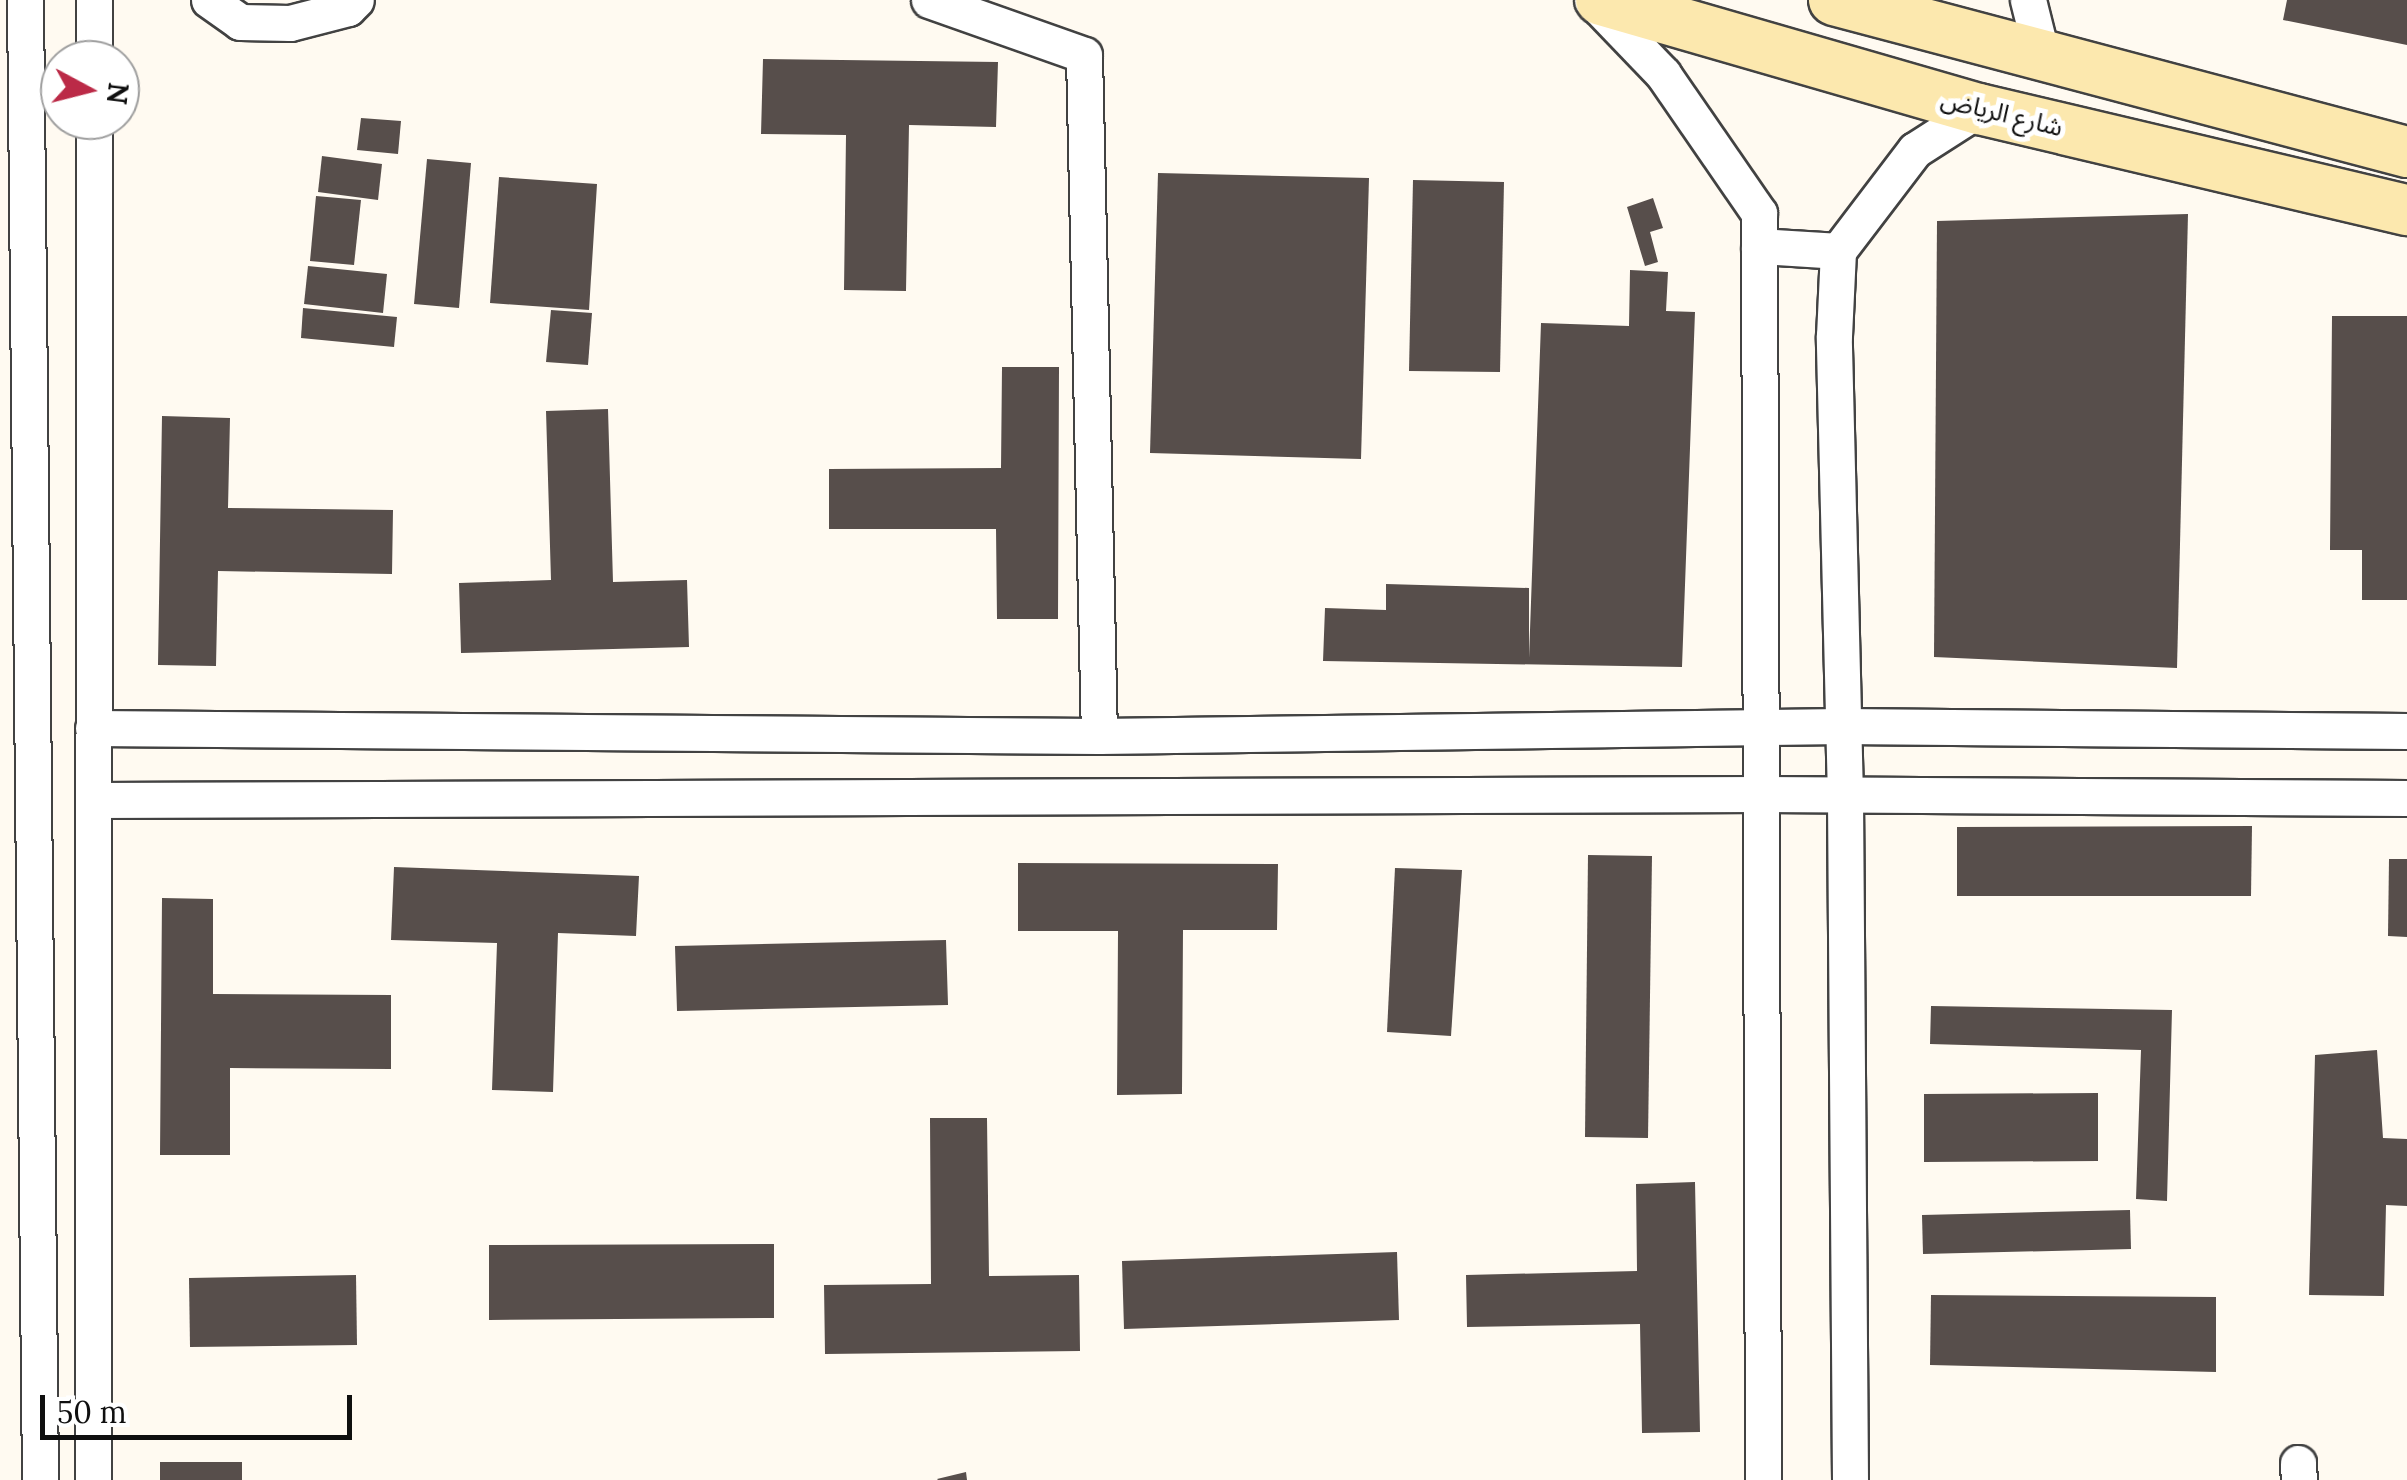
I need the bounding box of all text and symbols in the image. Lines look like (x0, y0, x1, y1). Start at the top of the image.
north arrow (40, 40, 140, 140)
text: N (99, 80, 137, 106)
street label: شارع الرياض (1938, 83, 2066, 143)
scale bar (45, 1375, 358, 1437)
text: 50 m (57, 1393, 127, 1431)

